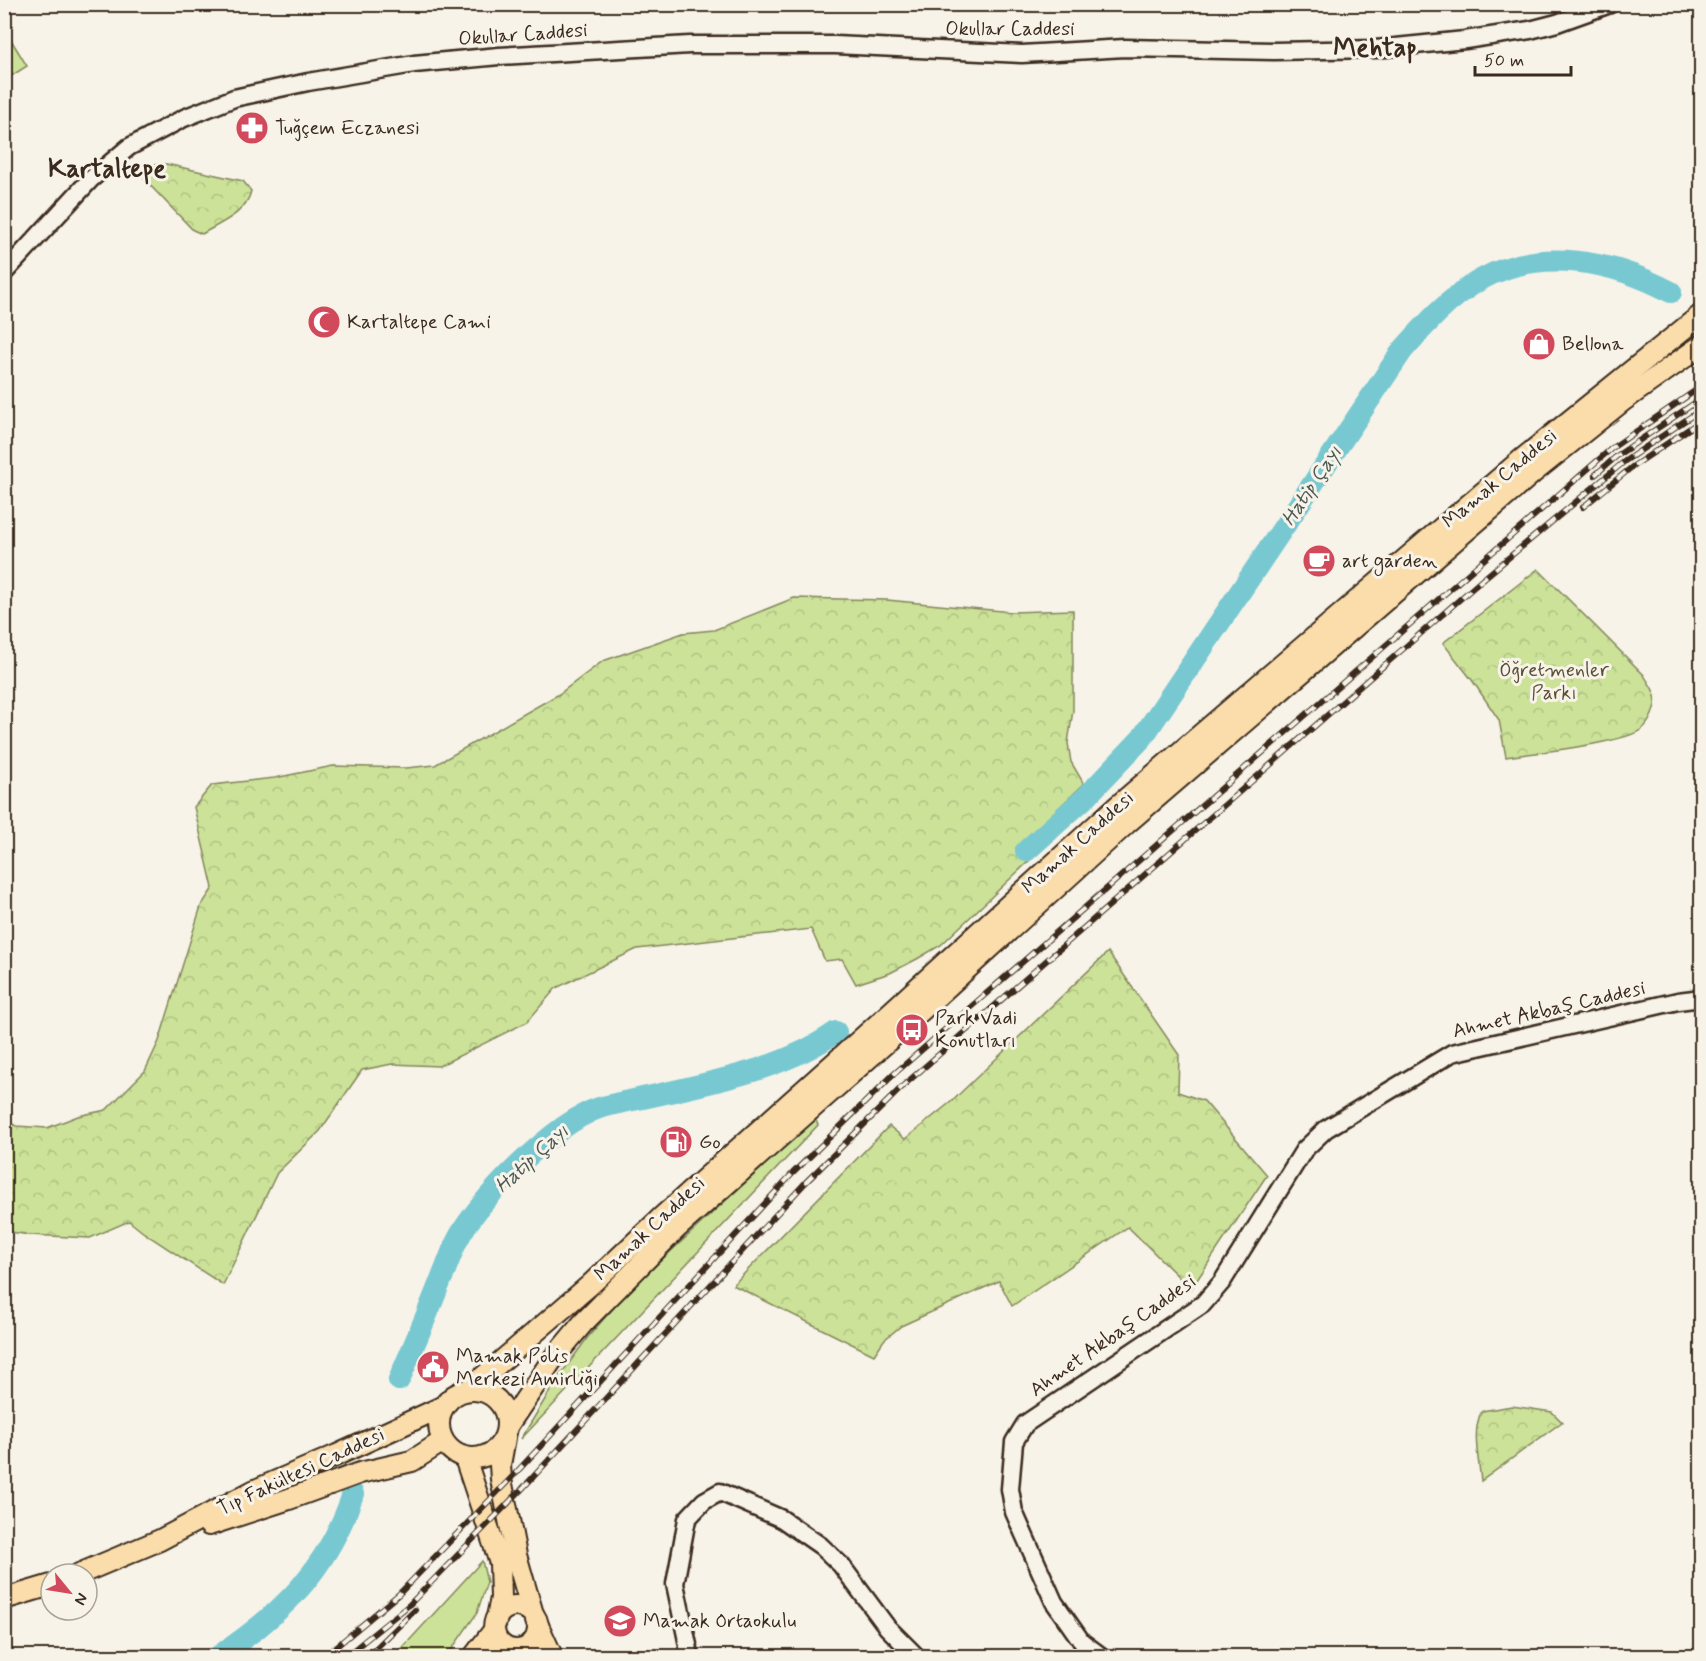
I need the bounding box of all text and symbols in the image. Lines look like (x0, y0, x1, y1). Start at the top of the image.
street label: Okullar Caddesi (945, 16, 1075, 43)
street label: Okullar Caddesi (458, 17, 588, 53)
district label: Mehtap (1333, 32, 1417, 66)
scale bar (1475, 39, 1571, 77)
text: 50 m (1484, 49, 1524, 73)
pharmacy icon: Tuğçem Eczanesi (234, 110, 270, 146)
place label: Tuğçem Eczanesi (275, 115, 420, 142)
district label: Kartaltepe (48, 153, 166, 187)
mosque icon: Kartaltepe Cami (306, 304, 342, 340)
place label: Kartaltepe Cami (347, 309, 491, 336)
shop icon: Bellona (1521, 326, 1557, 362)
place label: Bellona (1562, 331, 1625, 358)
street label: Mamak Caddesi (1437, 423, 1563, 535)
water label: Hatip Çayı (1275, 440, 1349, 531)
cafe icon: art garden (1301, 543, 1337, 579)
place label: art garden (1342, 548, 1438, 576)
park label: Öğretmenler Parkı (1499, 657, 1609, 707)
street label: Mamak Caddesi (1016, 785, 1140, 901)
street label: Ahmet Akbaş Caddesi (1450, 975, 1648, 1045)
place label: Park Vadi Konutları (935, 1005, 1017, 1055)
bus stop icon: Park Vadi Konutları (894, 1012, 930, 1048)
water label: Hatip Çayı (489, 1118, 575, 1200)
fuel station icon: Go (658, 1124, 694, 1160)
place label: Go (699, 1129, 721, 1156)
street label: Mamak Caddesi (589, 1170, 711, 1288)
street label: Ahmet Akbaş Caddesi (1024, 1268, 1202, 1404)
place label: Mamak Polis Merkezi Amirliği (456, 1343, 598, 1393)
public building icon: Mamak Polis Merkezi Amirliği (415, 1349, 451, 1385)
street label: Tıp Fakültesi Caddesi (213, 1421, 389, 1523)
north arrow (39, 1562, 99, 1622)
text: N (69, 1589, 92, 1609)
school or university icon: Mamak Ortaokulu (602, 1603, 638, 1639)
place label: Mamak Ortaokulu (643, 1608, 796, 1635)

